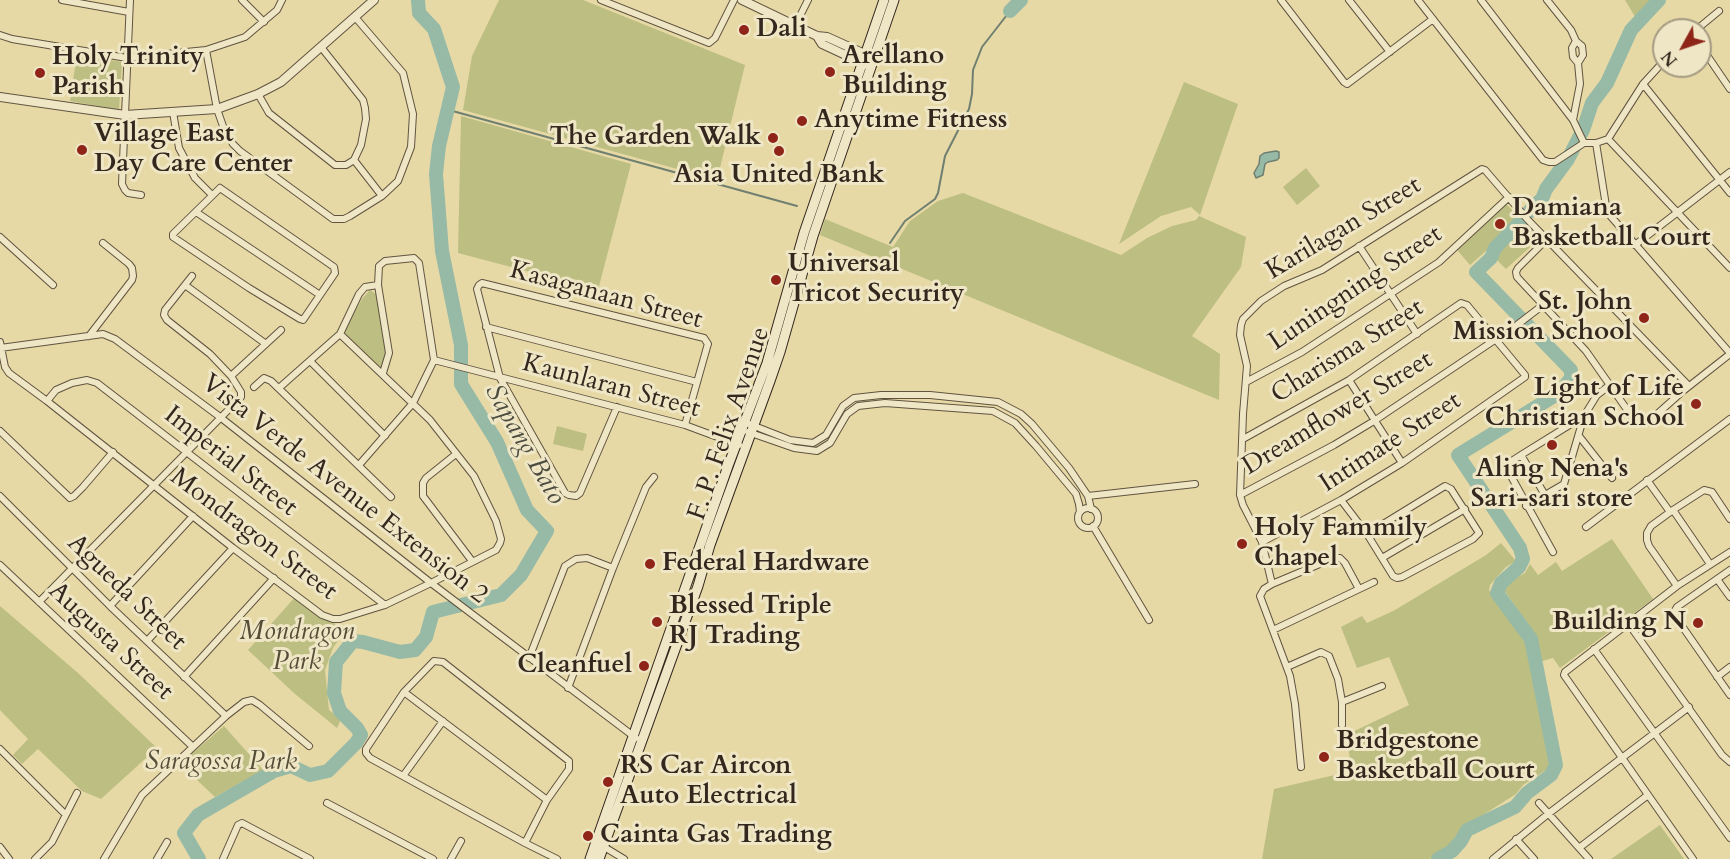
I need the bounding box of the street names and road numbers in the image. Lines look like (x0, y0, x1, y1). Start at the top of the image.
street label: Karilagan Street (1261, 170, 1427, 288)
street label: Luningning Street (1263, 219, 1449, 359)
street label: Kasaganaan Street (506, 255, 706, 337)
street label: Charisma Street (1266, 293, 1430, 411)
street label: F. P. Felix Avenue (682, 323, 778, 525)
street label: Dreamflower Street (1237, 345, 1439, 483)
street label: Kaunlaran Street (519, 348, 703, 426)
street label: Vista Verde Avenue Extension 2 (195, 369, 493, 611)
street label: Intimate Street (1315, 386, 1467, 500)
street label: Imperial Street (157, 400, 303, 524)
street label: Mondragon Street (163, 462, 343, 608)
street label: Agueda Street (60, 528, 192, 658)
street label: Augusta Street (41, 576, 179, 708)

